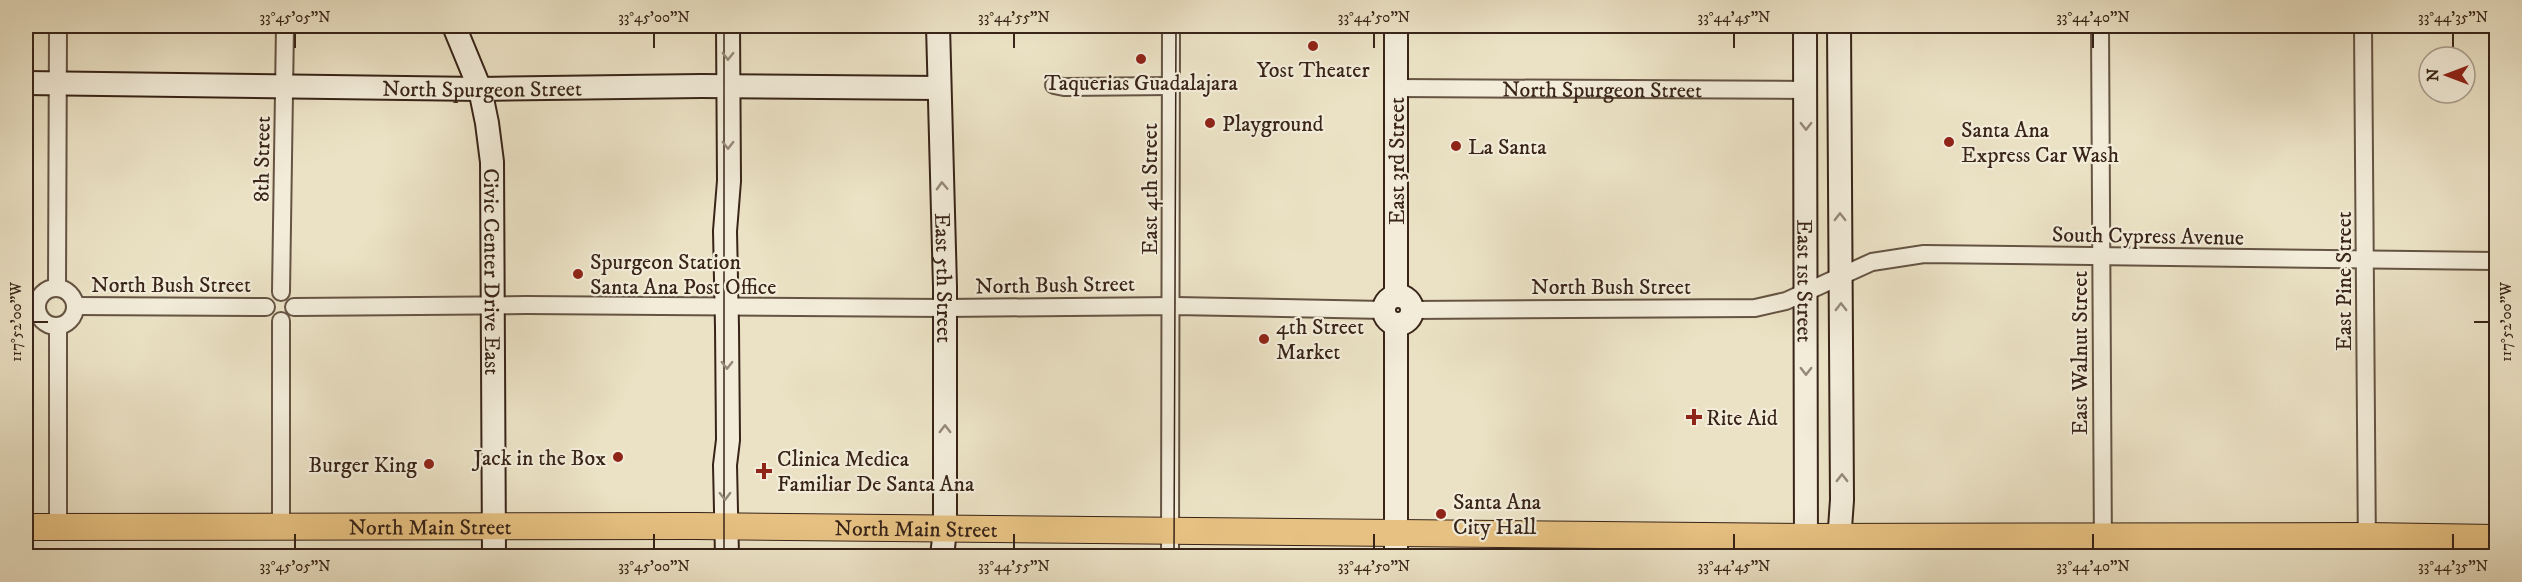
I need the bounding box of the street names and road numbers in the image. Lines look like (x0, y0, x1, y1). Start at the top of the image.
street label: North Spurgeon Street (382, 76, 582, 104)
street label: North Spurgeon Street (1502, 77, 1702, 104)
street label: East 3rd Street (1384, 97, 1411, 225)
street label: 8th Street (248, 116, 277, 202)
street label: East 4th Street (1137, 123, 1164, 255)
street label: Civic Center Drive East (477, 168, 505, 375)
street label: East Pine Street (2331, 211, 2358, 351)
street label: East 5th Street (928, 212, 957, 343)
street label: East 1st Street (1790, 219, 1818, 343)
street label: South Cypress Avenue (2052, 221, 2244, 252)
street label: North Bush Street (975, 271, 1135, 300)
street label: East Walnut Street (2067, 271, 2094, 435)
street label: North Bush Street (91, 272, 251, 299)
street label: North Bush Street (1531, 274, 1691, 301)
street label: North Main Street (348, 514, 512, 542)
street label: North Main Street (834, 515, 998, 544)

